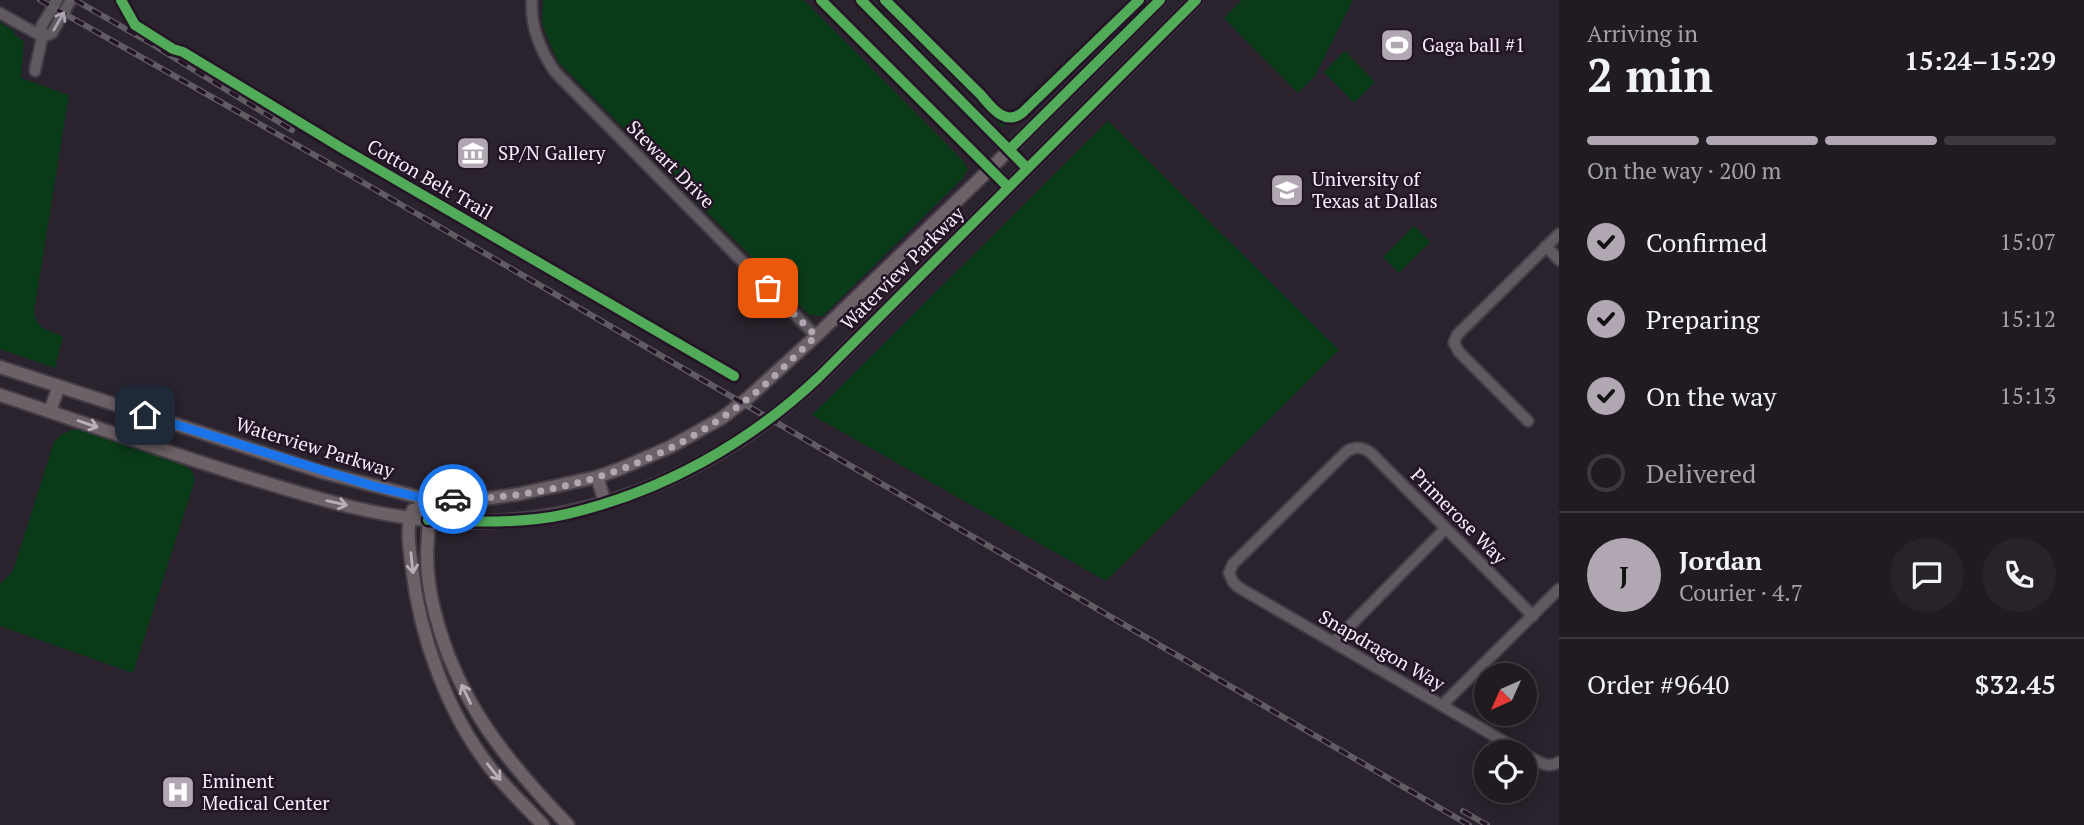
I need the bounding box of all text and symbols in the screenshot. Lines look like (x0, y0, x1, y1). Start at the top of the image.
one-way arrow (52, 11, 66, 31)
text: Arriving in (1587, 18, 1698, 49)
sports icon: Gaga ball #1 (1378, 26, 1416, 64)
place label: Gaga ball #1 (1422, 32, 1525, 57)
text: 15:24–15:29 (1904, 43, 2056, 77)
text: 2 min (1587, 44, 1713, 105)
street label: Stewart Drive (622, 114, 721, 213)
street label: Cotton Belt Trail (363, 133, 497, 225)
museum icon: SP/N Gallery (454, 134, 492, 172)
place label: SP/N Gallery (498, 140, 606, 165)
text: On the way · 200 m (1587, 155, 1781, 186)
place label: University of Texas at Dallas (1312, 166, 1438, 213)
school or university icon: University of Texas at Dallas (1268, 171, 1306, 209)
street label: Waterview Parkway (835, 200, 969, 335)
icon: check (1587, 223, 1625, 261)
text: Confirmed (1646, 225, 1767, 259)
text: 15:07 (1999, 226, 2056, 257)
pin (738, 258, 798, 318)
icon: bag (749, 269, 787, 307)
icon: check (1587, 300, 1625, 338)
text: Preparing (1646, 302, 1759, 336)
text: 15:12 (1999, 303, 2056, 334)
icon: check (1587, 377, 1625, 415)
text: On the way (1646, 379, 1777, 413)
text: 15:13 (1999, 380, 2056, 411)
pin (115, 385, 175, 445)
icon: home (126, 396, 164, 434)
street label: Waterview Parkway (233, 410, 398, 483)
one-way arrow (77, 418, 99, 431)
text: Delivered (1646, 456, 1756, 490)
street label: Primerose Way (1406, 462, 1513, 569)
courier (418, 464, 488, 534)
icon: car (434, 480, 472, 518)
one-way arrow (325, 497, 348, 511)
button: chat (1890, 538, 1964, 612)
button: phone (1982, 538, 2056, 612)
text: Jordan (1679, 543, 1762, 577)
one-way arrow (405, 552, 418, 574)
text: J (1619, 558, 1629, 592)
text: Courier · 4.7 (1679, 577, 1803, 608)
street label: Snapdragon Way (1315, 603, 1450, 696)
north arrow (1474, 663, 1536, 726)
map controls (1474, 663, 1537, 803)
text: Order #9640 (1587, 667, 1729, 701)
text: $32.45 (1975, 667, 2056, 701)
one-way arrow (459, 684, 473, 705)
button: locate (1474, 740, 1537, 803)
one-way arrow (486, 763, 502, 781)
place label: Eminent Medical Center (202, 768, 330, 815)
hospital icon: Eminent Medical Center (159, 773, 197, 811)

